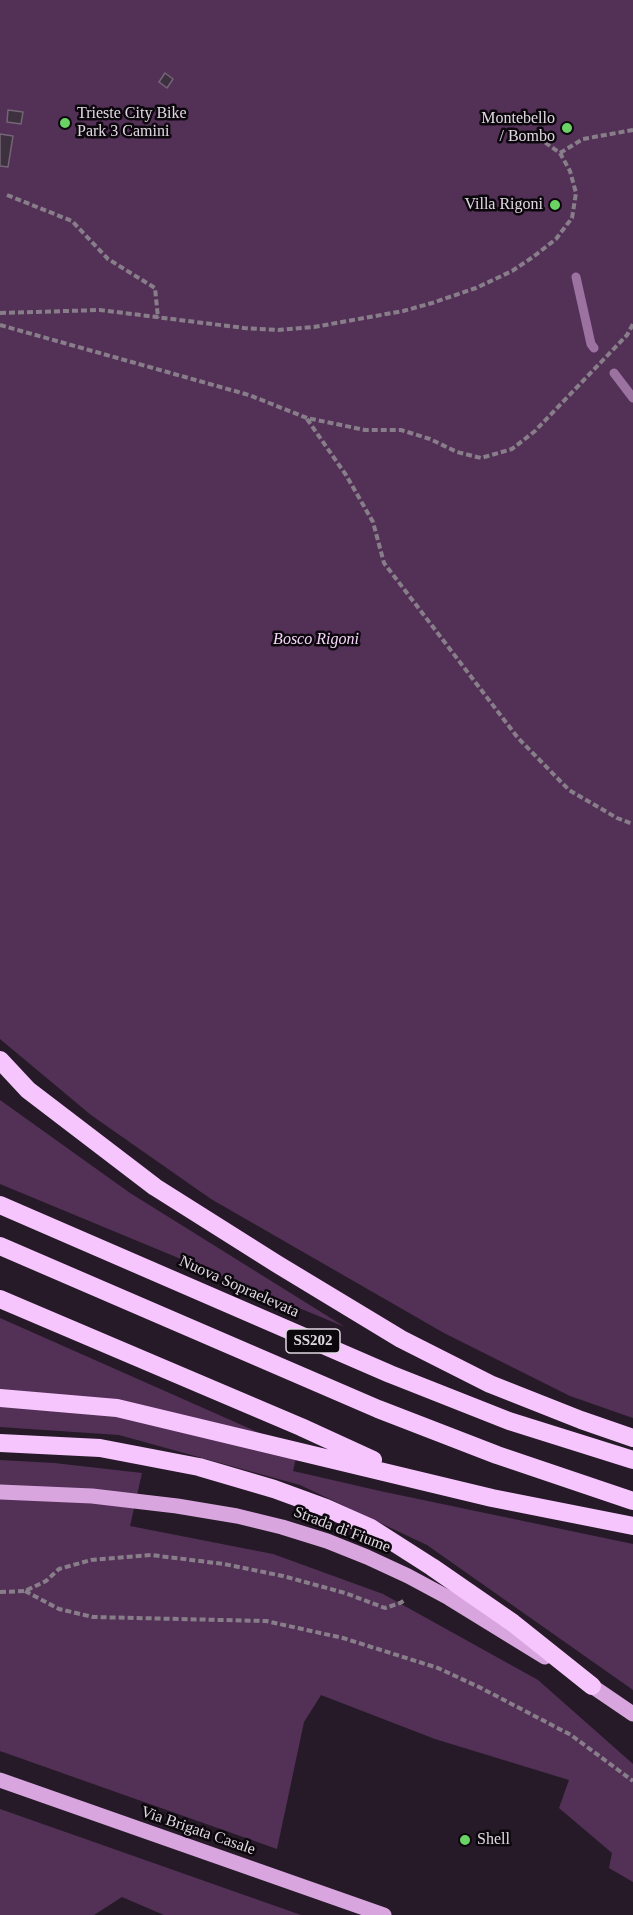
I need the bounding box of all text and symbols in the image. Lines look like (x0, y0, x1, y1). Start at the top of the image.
place label: Trieste City Bike Park 3 Camini (77, 104, 187, 142)
place label: Montebello / Bombo (481, 109, 555, 147)
marker: Trieste City Bike Park 3 Camini (58, 116, 72, 130)
marker: Montebello / Bombo (560, 121, 574, 135)
place label: Villa Rigoni (464, 195, 543, 215)
marker: Villa Rigoni (548, 198, 562, 212)
park label: Bosco Rigoni (273, 630, 359, 650)
street label: Nuova Sopraelevata (176, 1252, 302, 1322)
road number: SS202 (286, 1329, 340, 1353)
street label: Strada di Fiume (291, 1503, 393, 1557)
street label: Via Brigata Casale (138, 1802, 258, 1860)
place label: Shell (477, 1830, 510, 1850)
marker: Shell (458, 1833, 472, 1847)

